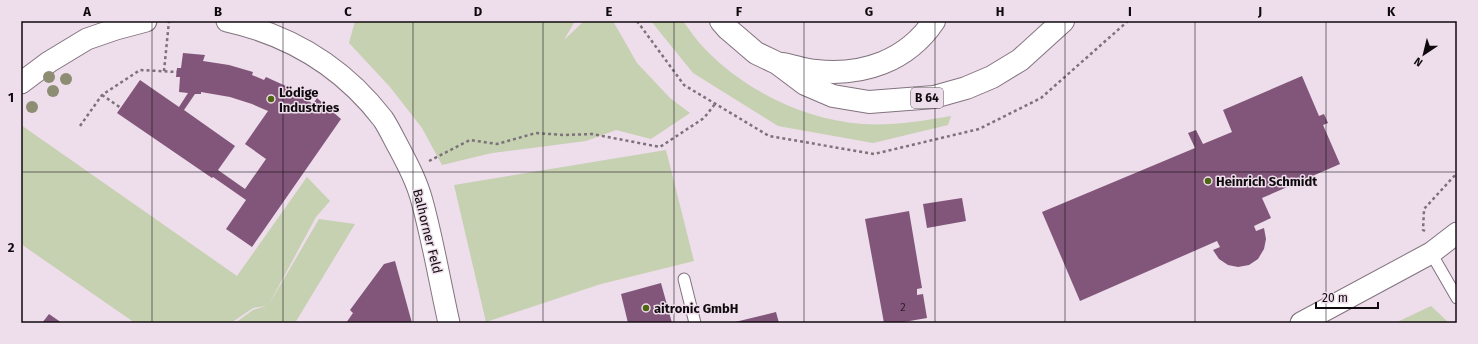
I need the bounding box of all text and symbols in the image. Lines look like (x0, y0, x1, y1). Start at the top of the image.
text: A (82, 4, 91, 19)
text: B (214, 4, 222, 19)
text: C (344, 4, 352, 19)
text: D (474, 4, 483, 19)
text: E (606, 4, 613, 19)
text: F (736, 4, 743, 19)
text: G (865, 4, 873, 19)
text: H (996, 4, 1004, 19)
text: I (1128, 4, 1132, 19)
text: J (1257, 4, 1262, 19)
text: K (1387, 4, 1396, 19)
north arrow (1404, 34, 1444, 74)
text: N (1412, 54, 1425, 69)
place label: Lödige Industries (279, 85, 340, 115)
road number: B 64 (911, 88, 943, 108)
text: 1 (8, 90, 14, 105)
marker: Lödige Industries (266, 94, 276, 104)
place label: Heinrich Schmidt (1216, 174, 1318, 189)
marker: Heinrich Schmidt (1203, 176, 1213, 186)
street label: Balhorner Feld (410, 187, 445, 275)
text: 2 (8, 240, 15, 255)
scale bar (1316, 284, 1378, 310)
text: 20 m (1322, 291, 1348, 305)
place label: aitronic GmbH (654, 301, 739, 316)
house number: 2 (900, 301, 906, 314)
marker: aitronic GmbH (641, 303, 651, 313)

